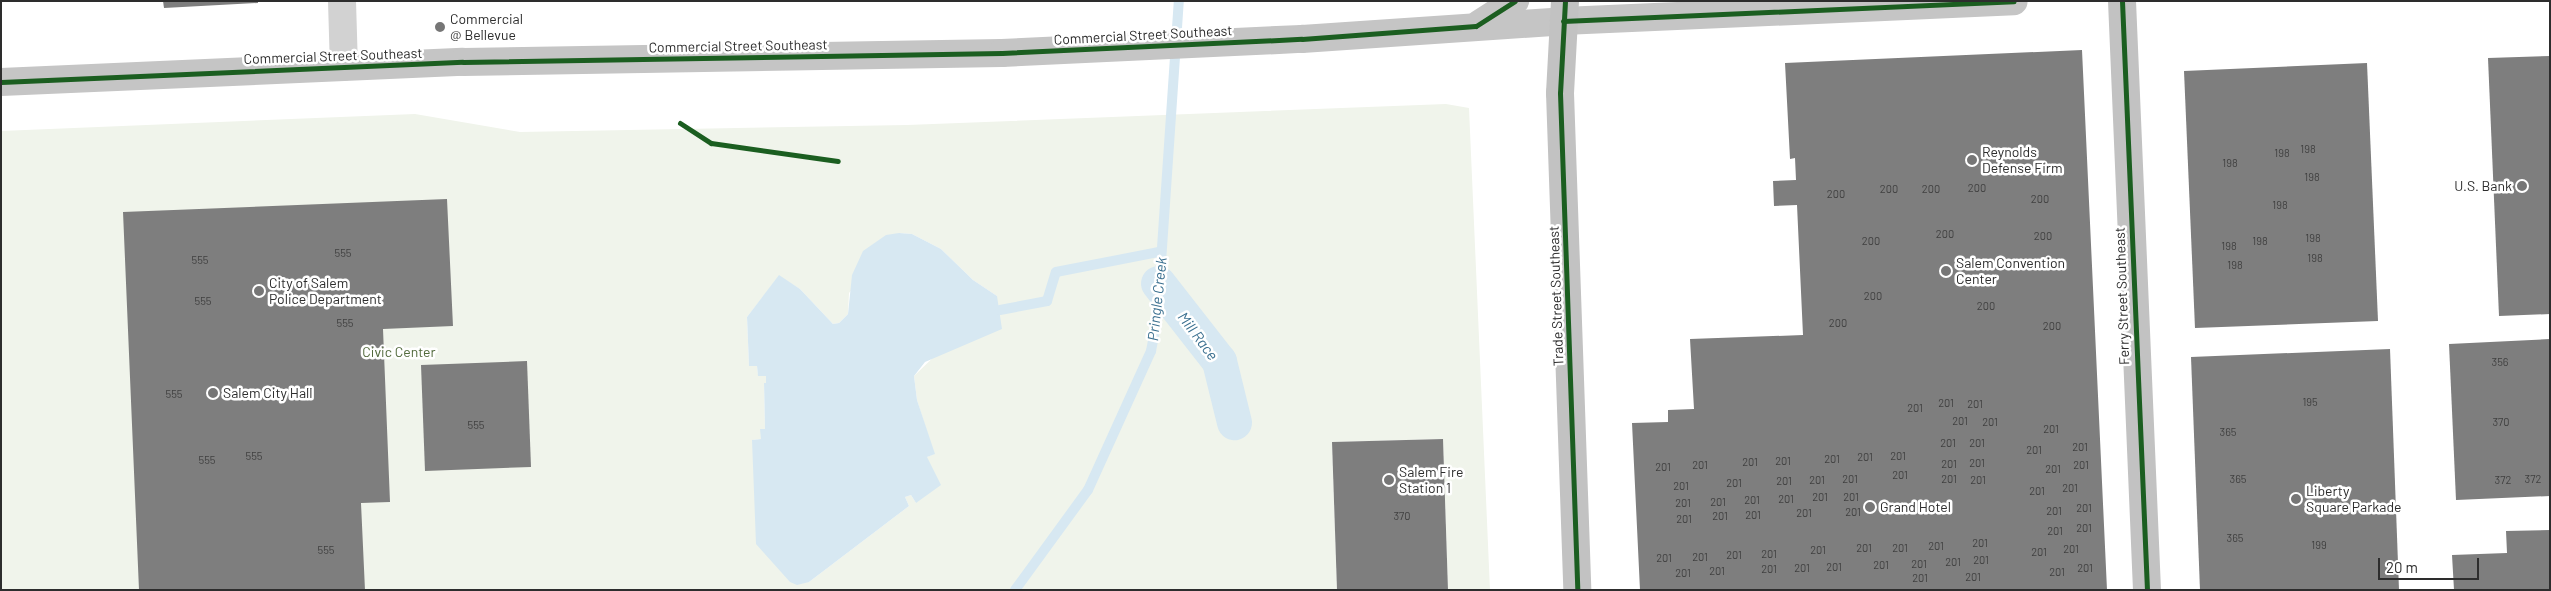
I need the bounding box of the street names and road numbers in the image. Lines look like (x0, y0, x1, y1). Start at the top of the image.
street label: Commercial Street Southeast (1053, 22, 1233, 48)
street label: Commercial Street Southeast (648, 36, 828, 56)
street label: Commercial Street Southeast (243, 44, 423, 68)
street label: Trade Street Southeast (1545, 225, 1567, 367)
street label: Ferry Street Southeast (2111, 227, 2133, 365)

